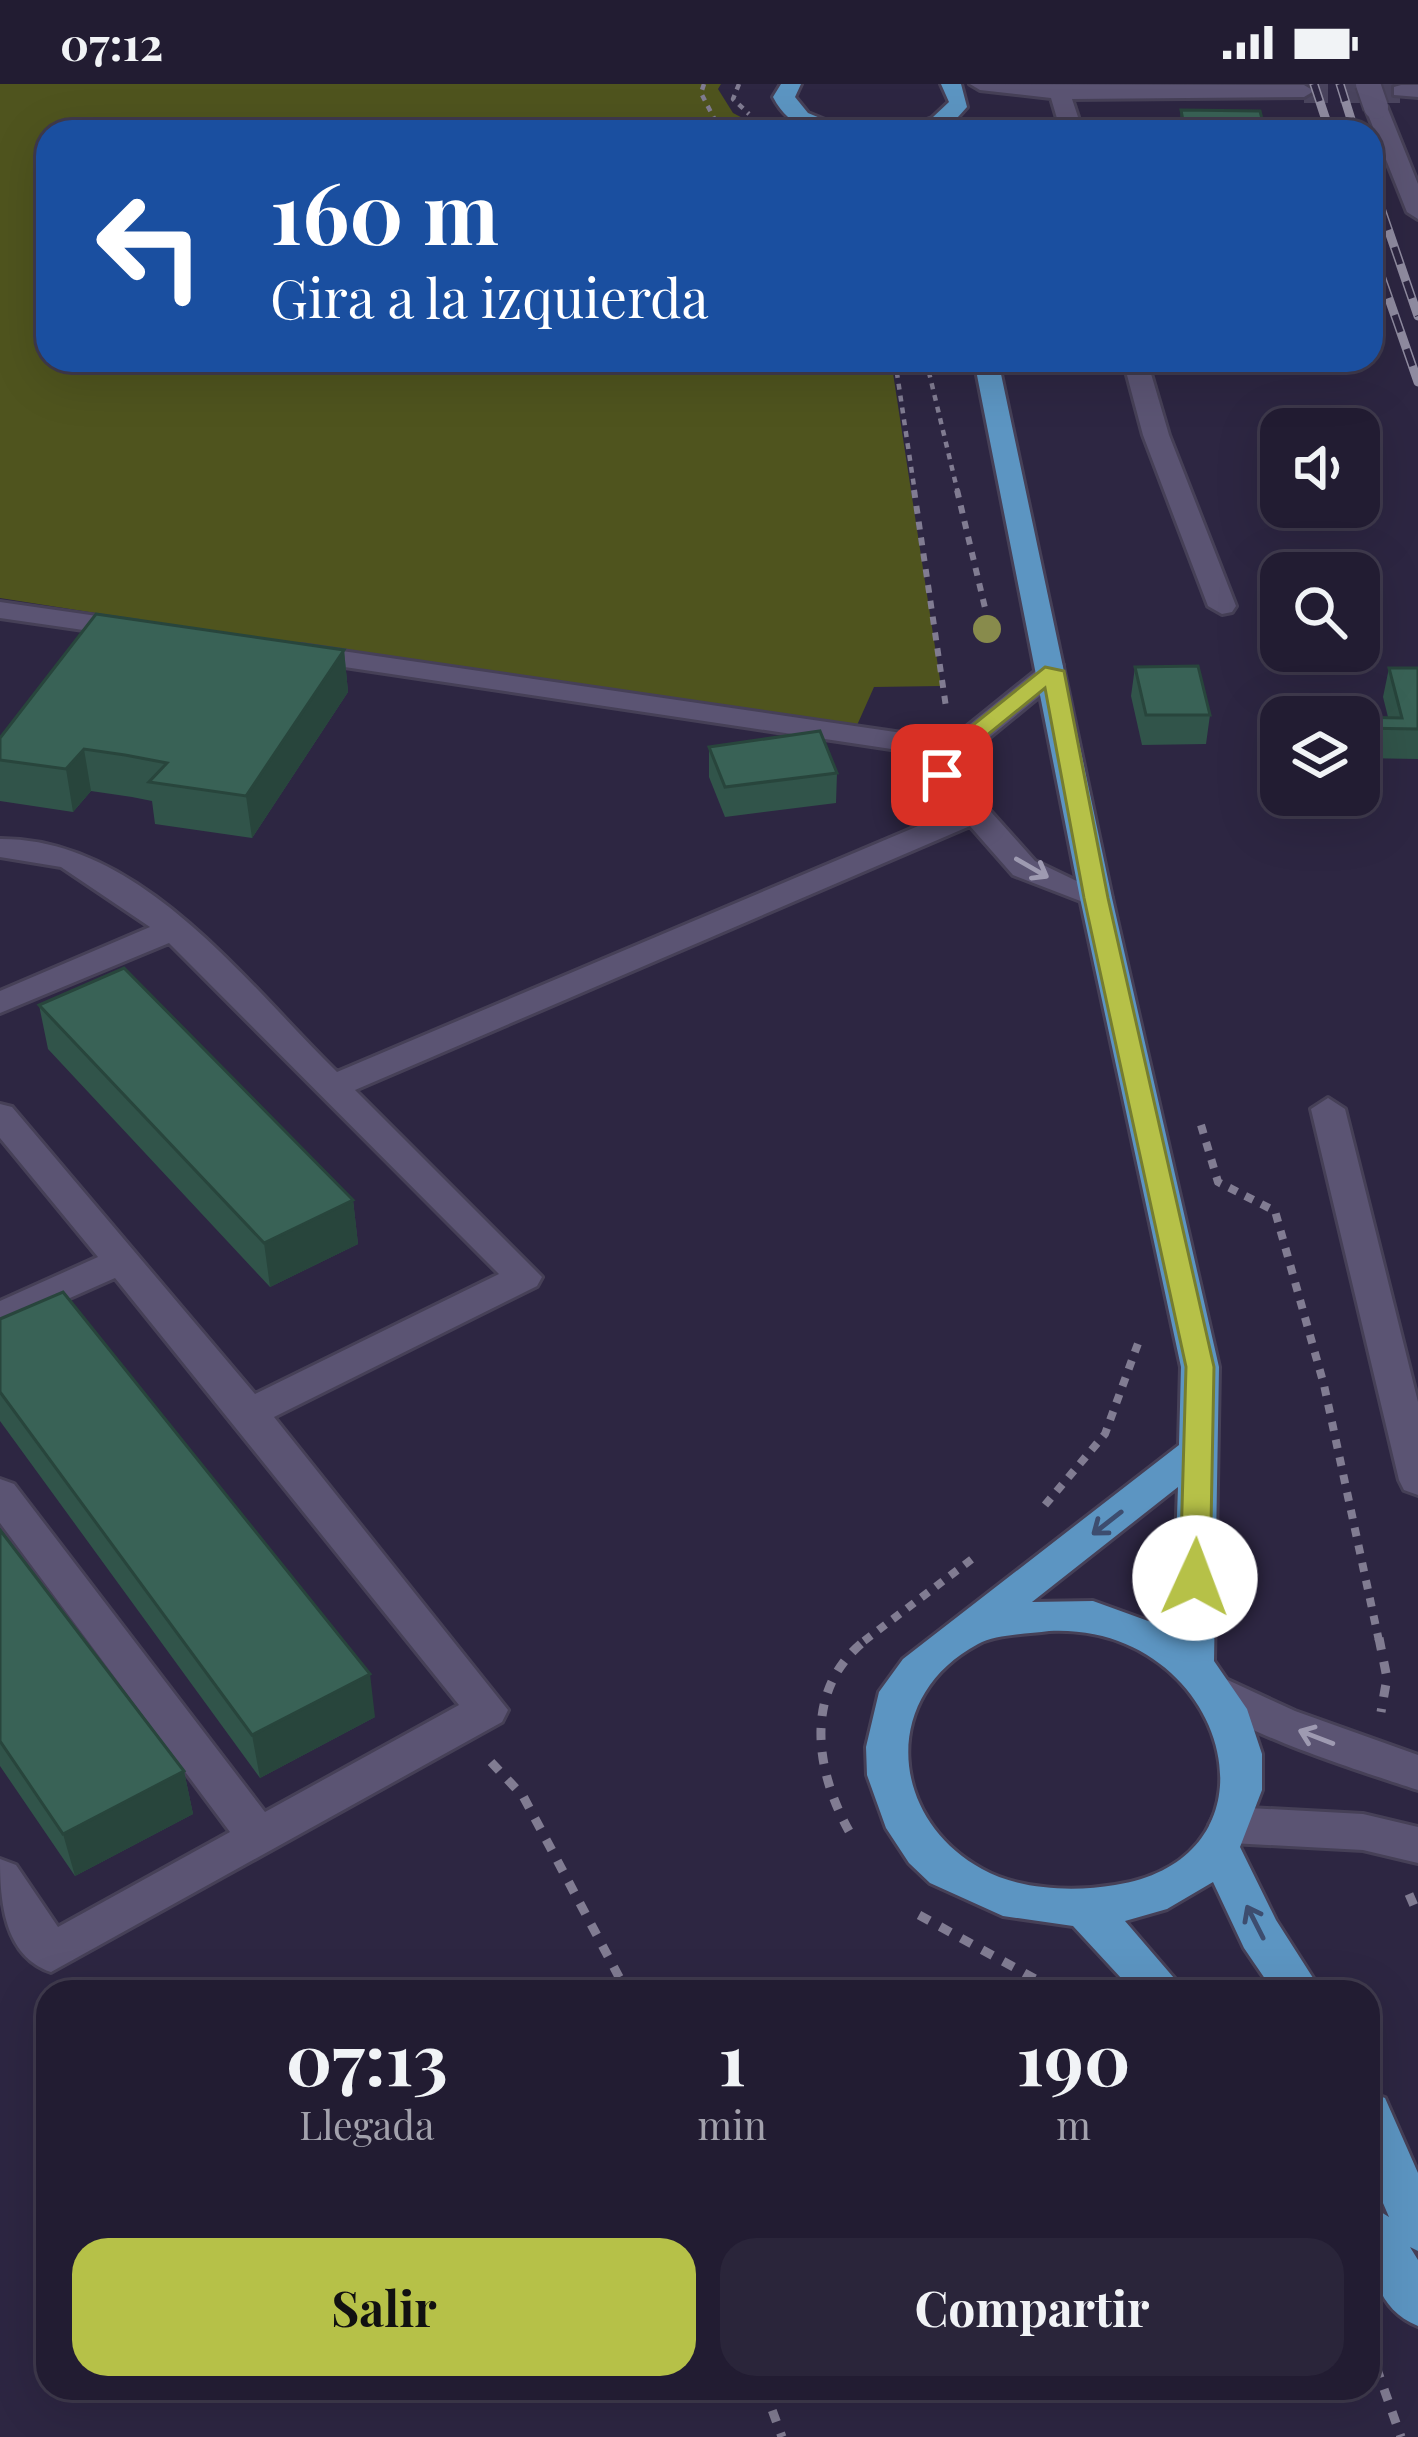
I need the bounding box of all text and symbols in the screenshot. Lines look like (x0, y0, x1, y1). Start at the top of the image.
text: 07:12 (60, 12, 163, 72)
text: 160 m (270, 154, 499, 266)
icon: left (72, 168, 228, 324)
text: Gira a la izquierda (270, 261, 708, 333)
map controls (1260, 408, 1380, 816)
button: sound (1260, 408, 1380, 528)
button: search (1260, 552, 1380, 672)
button: layers (1260, 696, 1380, 816)
pin (891, 724, 993, 826)
icon: arrive (909, 742, 975, 808)
one-way arrow (1014, 857, 1049, 880)
one-way arrow (1092, 1509, 1124, 1536)
position arrow (1132, 1515, 1258, 1641)
one-way arrow (1298, 1724, 1335, 1746)
one-way arrow (1242, 1905, 1265, 1940)
text: 07:13 (286, 2008, 448, 2104)
text: 1 (718, 2008, 746, 2104)
text: 190 (1017, 2008, 1130, 2104)
text: Llegada (299, 2098, 434, 2150)
text: min (698, 2098, 767, 2150)
text: m (1056, 2098, 1091, 2150)
button: Salir (72, 2238, 696, 2376)
button: Compartir (720, 2238, 1344, 2376)

